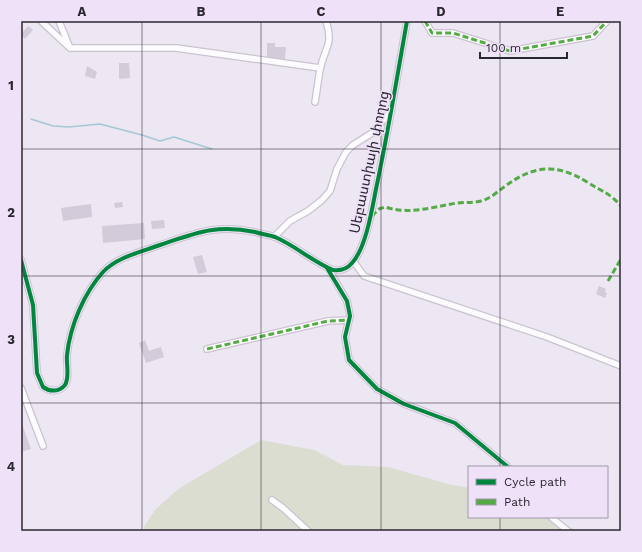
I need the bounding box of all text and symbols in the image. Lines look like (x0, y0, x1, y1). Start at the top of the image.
text: A (78, 4, 87, 19)
text: B (197, 4, 206, 19)
text: C (317, 4, 326, 19)
text: D (436, 4, 446, 19)
text: E (556, 4, 564, 19)
scale bar (480, 34, 567, 60)
text: 100 m (486, 41, 521, 55)
text: 1 (8, 78, 14, 93)
street label: Սեբաստիայի փողոց (346, 89, 392, 235)
text: 2 (7, 205, 15, 220)
text: 3 (7, 332, 15, 347)
text: 4 (7, 459, 16, 474)
legend (468, 466, 608, 518)
text: Cycle path (504, 475, 566, 489)
text: Path (504, 495, 530, 509)

